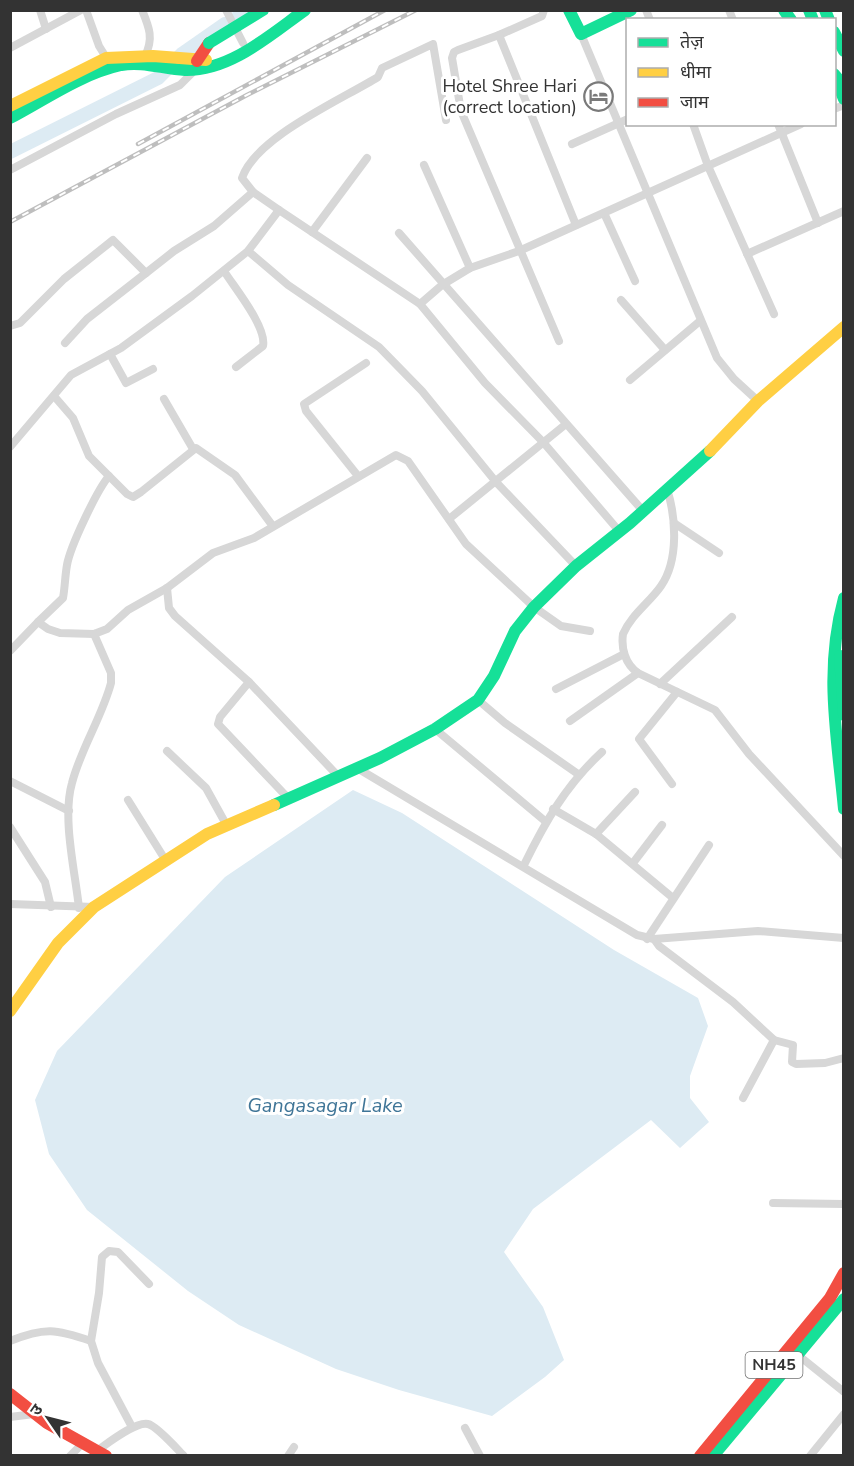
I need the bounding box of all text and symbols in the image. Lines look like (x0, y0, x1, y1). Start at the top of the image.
legend (626, 18, 836, 126)
text: तेज़ (680, 30, 704, 54)
text: धीमा (680, 60, 711, 84)
place label: Hotel Shree Hari (correct location) (442, 74, 577, 119)
hotel icon: Hotel Shree Hari (correct location) (582, 80, 614, 112)
text: जाम (680, 90, 710, 114)
water label: Gangasagar Lake (247, 1092, 403, 1119)
road number: NH45 (746, 1352, 802, 1378)
north arrow (18, 1388, 78, 1448)
text: उ (25, 1399, 49, 1420)

